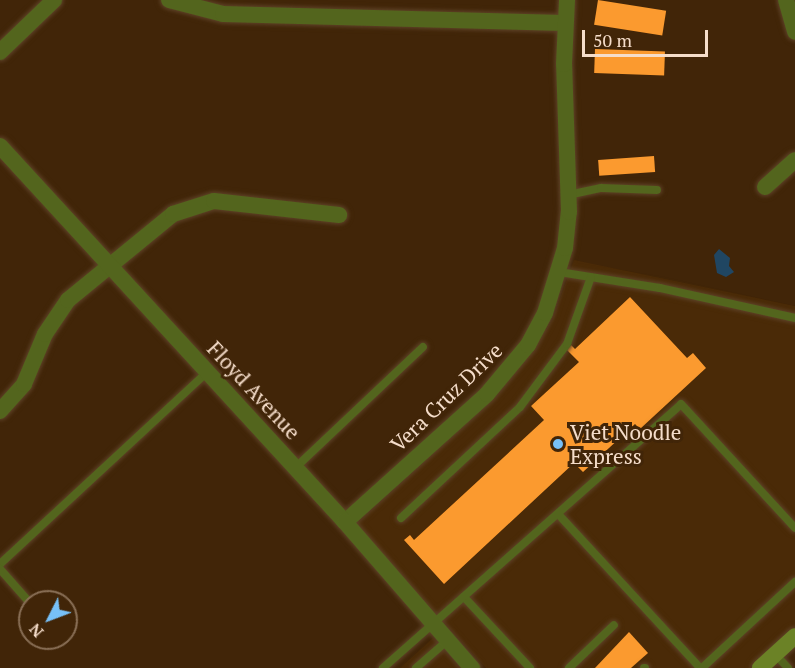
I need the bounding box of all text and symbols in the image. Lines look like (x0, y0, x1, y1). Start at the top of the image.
scale bar (585, 18, 711, 56)
text: 50 m (593, 28, 632, 52)
street label: Floyd Avenue (202, 336, 306, 444)
street label: Vera Cruz Drive (385, 337, 507, 457)
place label: Viet Noodle Express (570, 419, 681, 469)
marker: Viet Noodle Express (551, 437, 565, 451)
north arrow (18, 590, 78, 650)
text: N (24, 619, 48, 643)

